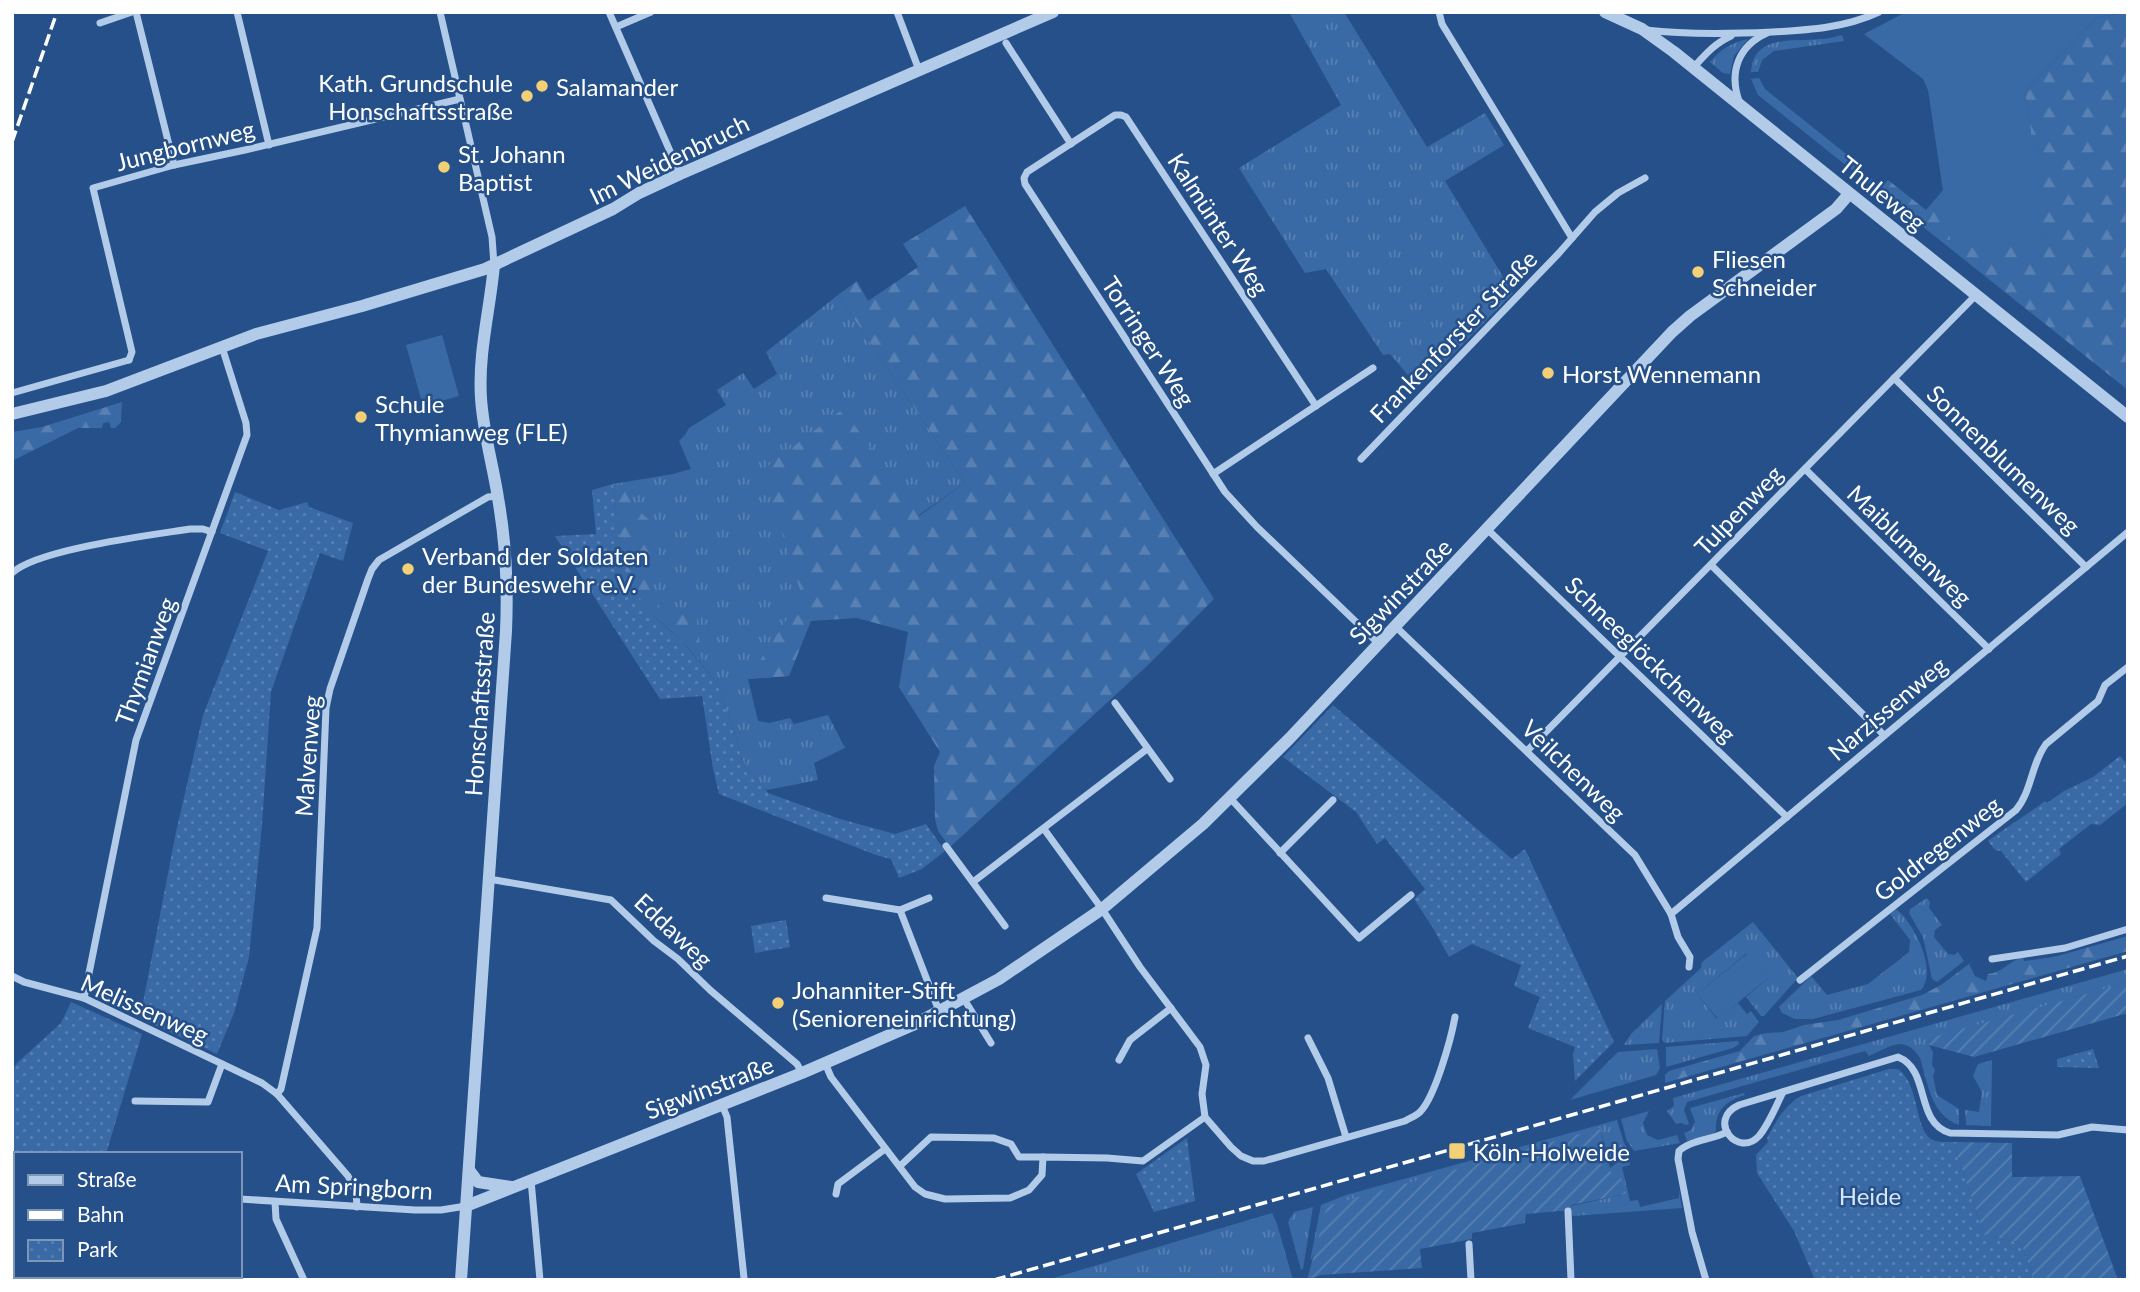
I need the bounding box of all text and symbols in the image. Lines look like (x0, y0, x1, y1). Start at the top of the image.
place label: Kath. Grundschule Honschaftsstraße (318, 68, 513, 125)
place label: Salamander (556, 72, 679, 101)
marker: Salamander (534, 78, 550, 94)
marker: Kath. Grundschule Honschaftsstraße (519, 88, 535, 104)
street label: Im Weidenbruch (584, 108, 754, 210)
street label: Jungbornweg (113, 114, 257, 176)
place label: St. Johann Baptist (458, 139, 566, 196)
street label: Kalmünter Weg (1162, 147, 1276, 301)
street label: Thuleweg (1834, 149, 1932, 237)
marker: St. Johann Baptist (436, 159, 452, 175)
street label: Frankenforster Straße (1363, 244, 1543, 428)
place label: Fliesen Schneider (1712, 244, 1817, 301)
marker: Fliesen Schneider (1690, 264, 1706, 280)
street label: Torringer Weg (1096, 271, 1202, 411)
place label: Horst Wennemann (1562, 359, 1761, 388)
marker: Horst Wennemann (1540, 365, 1556, 381)
street label: Sonnenblumenweg (1921, 379, 2087, 539)
place label: Schule Thymianweg (FLE) (375, 389, 568, 446)
marker: Schule Thymianweg (FLE) (353, 409, 369, 425)
street label: Tulpenweg (1688, 459, 1788, 561)
street label: Maiblumenweg (1842, 478, 1978, 612)
street label: Sigwinstraße (1343, 532, 1457, 650)
place label: Verband der Soldaten der Bundeswehr e.V. (422, 541, 649, 598)
marker: Verband der Soldaten der Bundeswehr e.V. (400, 561, 416, 577)
street label: Schneeglöckchenweg (1560, 570, 1742, 748)
street label: Thymianweg (108, 593, 182, 729)
street label: Honschaftsstraße (458, 611, 500, 797)
street label: Narzissenweg (1822, 650, 1952, 766)
street label: Malvenweg (288, 694, 326, 818)
street label: Veilchenweg (1516, 713, 1632, 827)
street label: Goldregenweg (1868, 789, 2006, 907)
street label: Eddaweg (629, 887, 719, 973)
street label: Melissenweg (77, 967, 213, 1049)
place label: Johanniter-Stift (Senioreneinrichtung) (792, 975, 1016, 1032)
marker: Johanniter-Stift (Senioreneinrichtung) (770, 995, 786, 1011)
street label: Sigwinstraße (641, 1049, 777, 1125)
place label: Köln-Holweide (1473, 1137, 1630, 1166)
marker: Köln-Holweide (1447, 1141, 1467, 1161)
legend (14, 1152, 242, 1278)
text: Straße (77, 1166, 137, 1191)
street label: Am Springborn (274, 1167, 434, 1205)
park label: Heide (1839, 1181, 1901, 1210)
text: Bahn (77, 1201, 124, 1226)
text: Park (77, 1236, 118, 1261)

